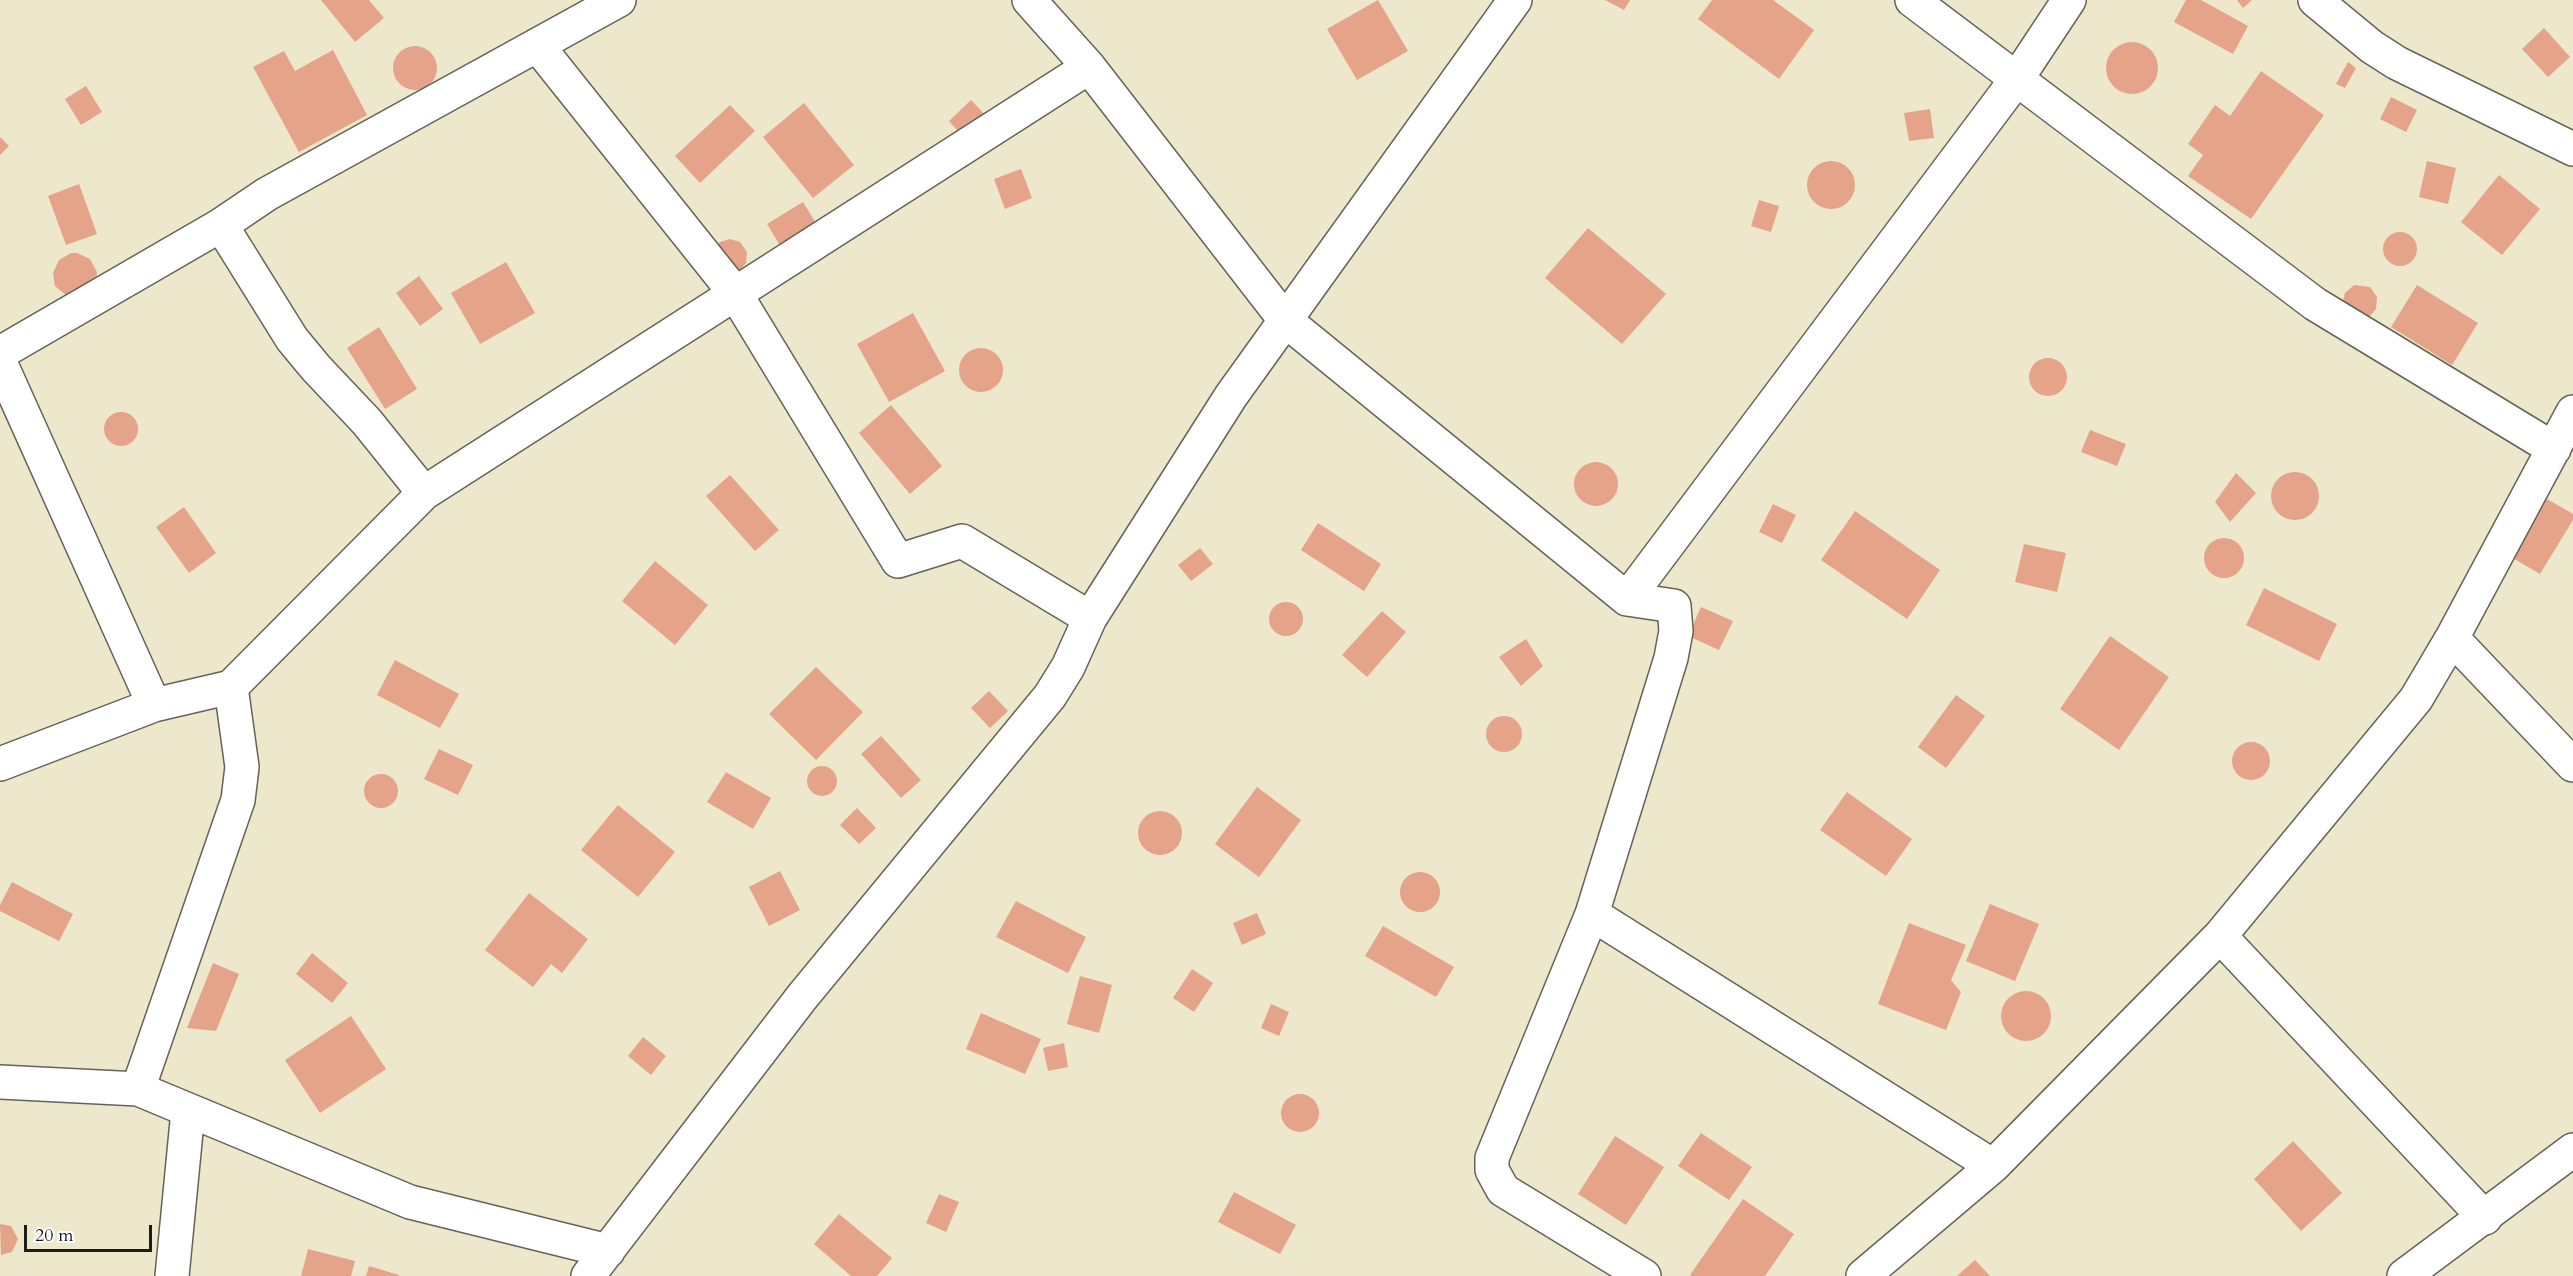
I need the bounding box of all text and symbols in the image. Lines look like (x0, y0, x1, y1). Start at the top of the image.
scale bar (27, 1213, 154, 1251)
text: 20 m (35, 1223, 74, 1248)

